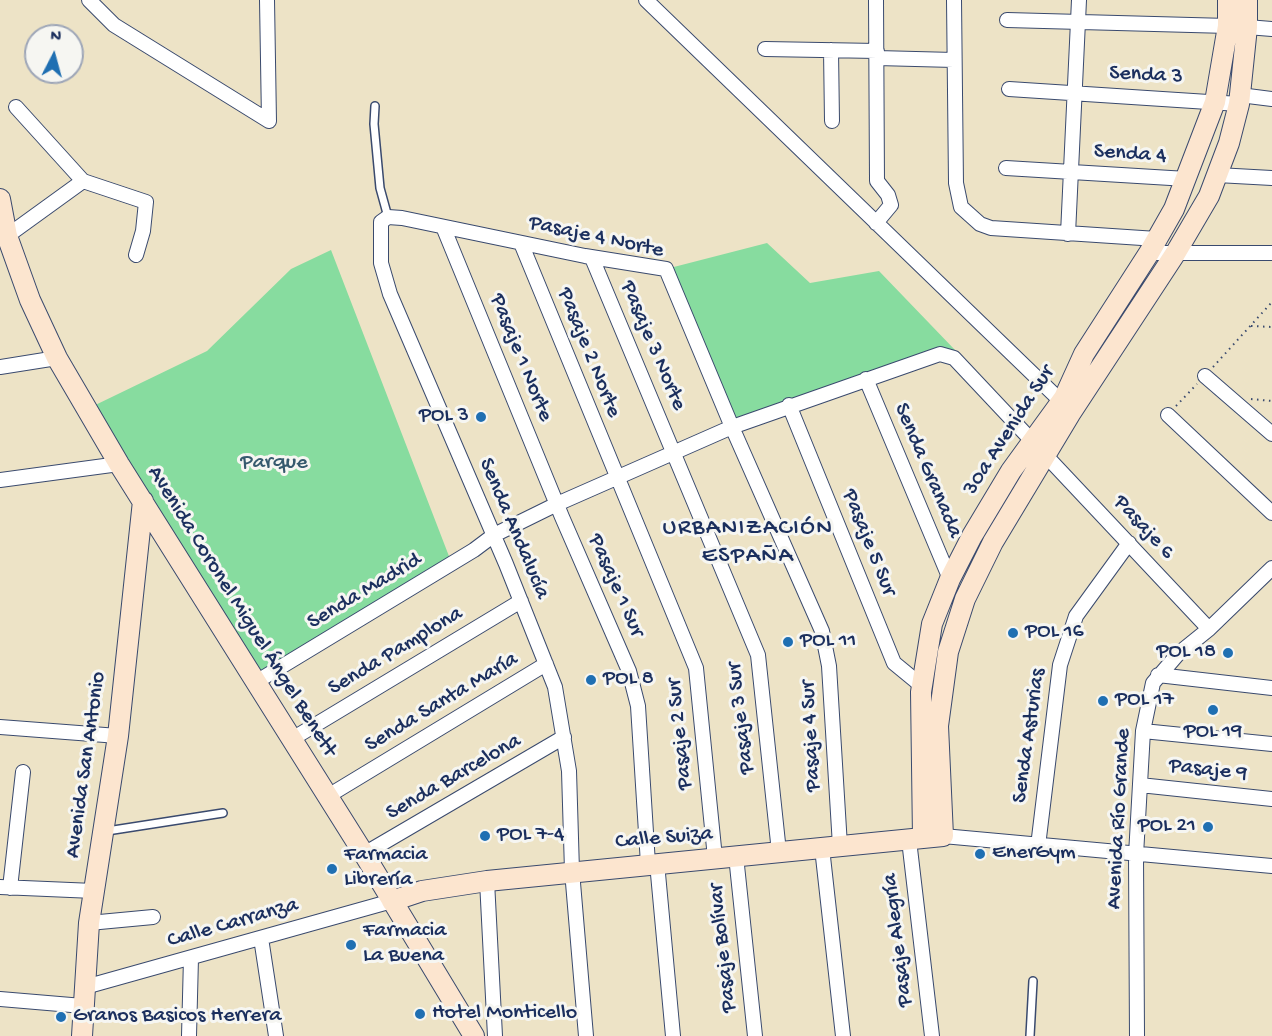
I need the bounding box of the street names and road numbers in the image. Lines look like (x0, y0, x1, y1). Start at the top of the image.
street label: Senda 3 (1108, 61, 1184, 91)
street label: Senda 4 (1093, 139, 1167, 171)
street label: Pasaje 4 Norte (526, 211, 666, 265)
street label: Pasaje 3 Norte (613, 277, 691, 415)
street label: Pasaje 2 Norte (550, 284, 626, 422)
street label: Pasaje 1 Norte (482, 290, 558, 426)
street label: 30a Avenida Sur (958, 361, 1062, 501)
street label: Senda Granada (887, 400, 967, 542)
street label: Senda Andalucía (471, 455, 555, 603)
street label: Avenida Coronel Miguel Ángel Benett (140, 462, 342, 762)
street label: Pasaje 5 Sur (835, 486, 901, 600)
street label: Pasaje 6 (1106, 490, 1180, 566)
street label: Pasaje 1 Sur (581, 530, 649, 642)
street label: Senda Madrid (303, 548, 427, 636)
street label: Senda Pamplona (324, 602, 468, 702)
street label: Senda Santa María (361, 647, 523, 759)
street label: Pasaje 3 Sur (722, 661, 762, 775)
street label: Senda Asturias (1007, 667, 1053, 805)
street label: Avenida San Antonio (61, 670, 113, 860)
street label: Pasaje 2 Sur (662, 677, 700, 791)
street label: Pasaje 4 Sur (796, 680, 828, 792)
street label: Avenida Río Grande (1102, 728, 1138, 910)
street label: Senda Barcelona (382, 729, 526, 827)
street label: Pasaje 9 (1168, 754, 1248, 788)
street label: Calle Suiza (614, 822, 714, 856)
street label: Pasaje Alegría (878, 872, 920, 1008)
street label: Pasaje Bolívar (704, 882, 744, 1014)
street label: Calle Carranza (165, 893, 301, 955)

